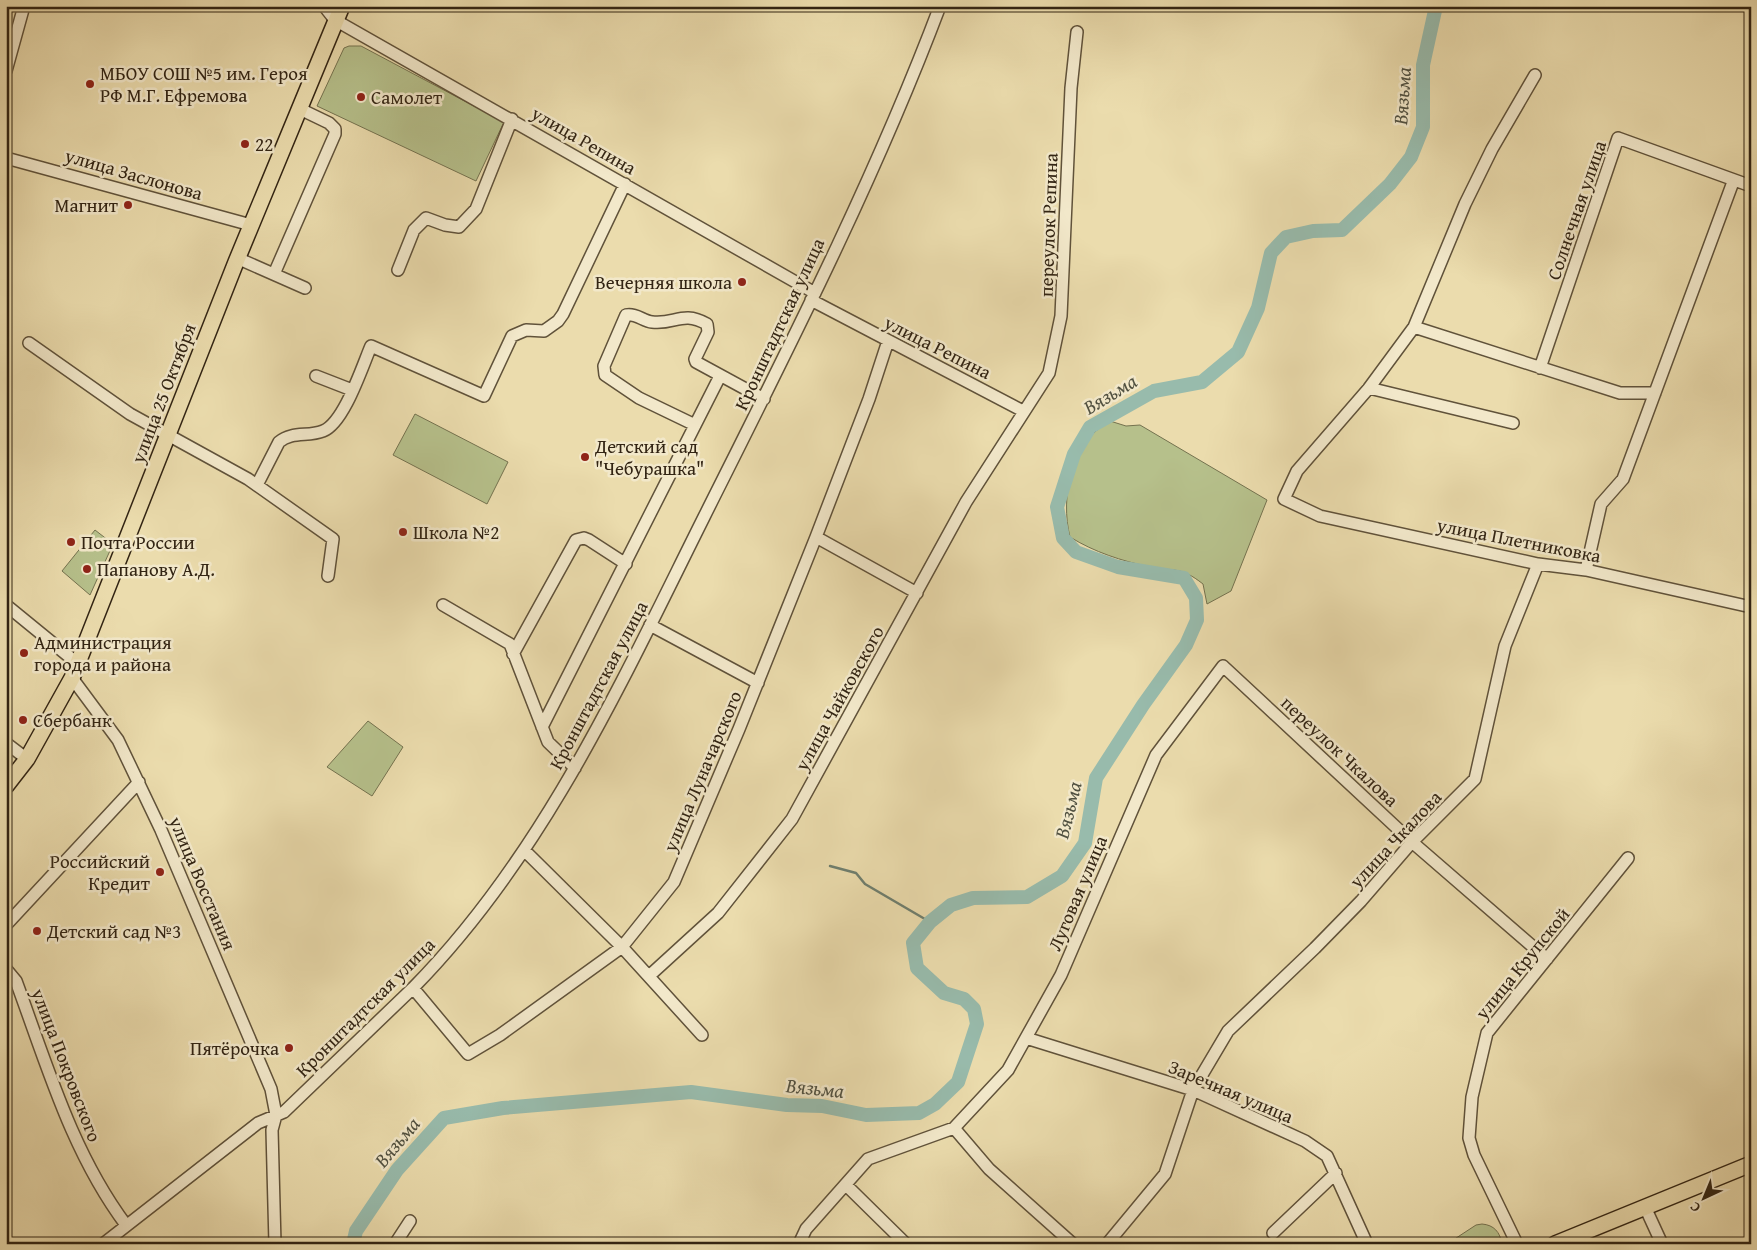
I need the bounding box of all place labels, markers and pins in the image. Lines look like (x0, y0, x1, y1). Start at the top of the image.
place label: МБОУ СОШ №5 им. Героя РФ М.Г. Ефремова (100, 59, 308, 109)
marker: МБОУ СОШ №5 им. Героя РФ М.Г. Ефремова (84, 78, 96, 90)
place label: Самолет (371, 83, 443, 111)
marker: Самолет (355, 91, 367, 103)
place label: 22 (255, 130, 273, 158)
marker: 22 (239, 138, 251, 150)
place label: Магнит (55, 191, 119, 219)
marker: Магнит (122, 199, 134, 211)
place label: Вечерняя школа (595, 268, 732, 296)
marker: Вечерняя школа (736, 276, 748, 288)
place label: Детский сад "Чебурашка" (594, 432, 704, 482)
marker: Детский сад "Чебурашка" (579, 451, 591, 463)
place label: Школа №2 (413, 518, 499, 546)
marker: Школа №2 (397, 526, 409, 538)
place label: Почта России (81, 528, 195, 556)
marker: Почта России (65, 536, 77, 548)
place label: Папанову А.Д. (97, 555, 215, 583)
marker: Папанову А.Д. (81, 563, 93, 575)
place label: Администрация города и района (34, 628, 172, 678)
marker: Администрация города и района (18, 647, 30, 659)
place label: Сбербанк (33, 706, 112, 734)
marker: Сбербанк (17, 714, 29, 726)
place label: Российский Кредит (50, 847, 151, 897)
marker: Российский Кредит (154, 866, 166, 878)
place label: Детский сад №3 (46, 917, 181, 945)
marker: Детский сад №3 (31, 925, 43, 937)
place label: Пятёрочка (190, 1034, 279, 1062)
marker: Пятёрочка (283, 1042, 295, 1054)

